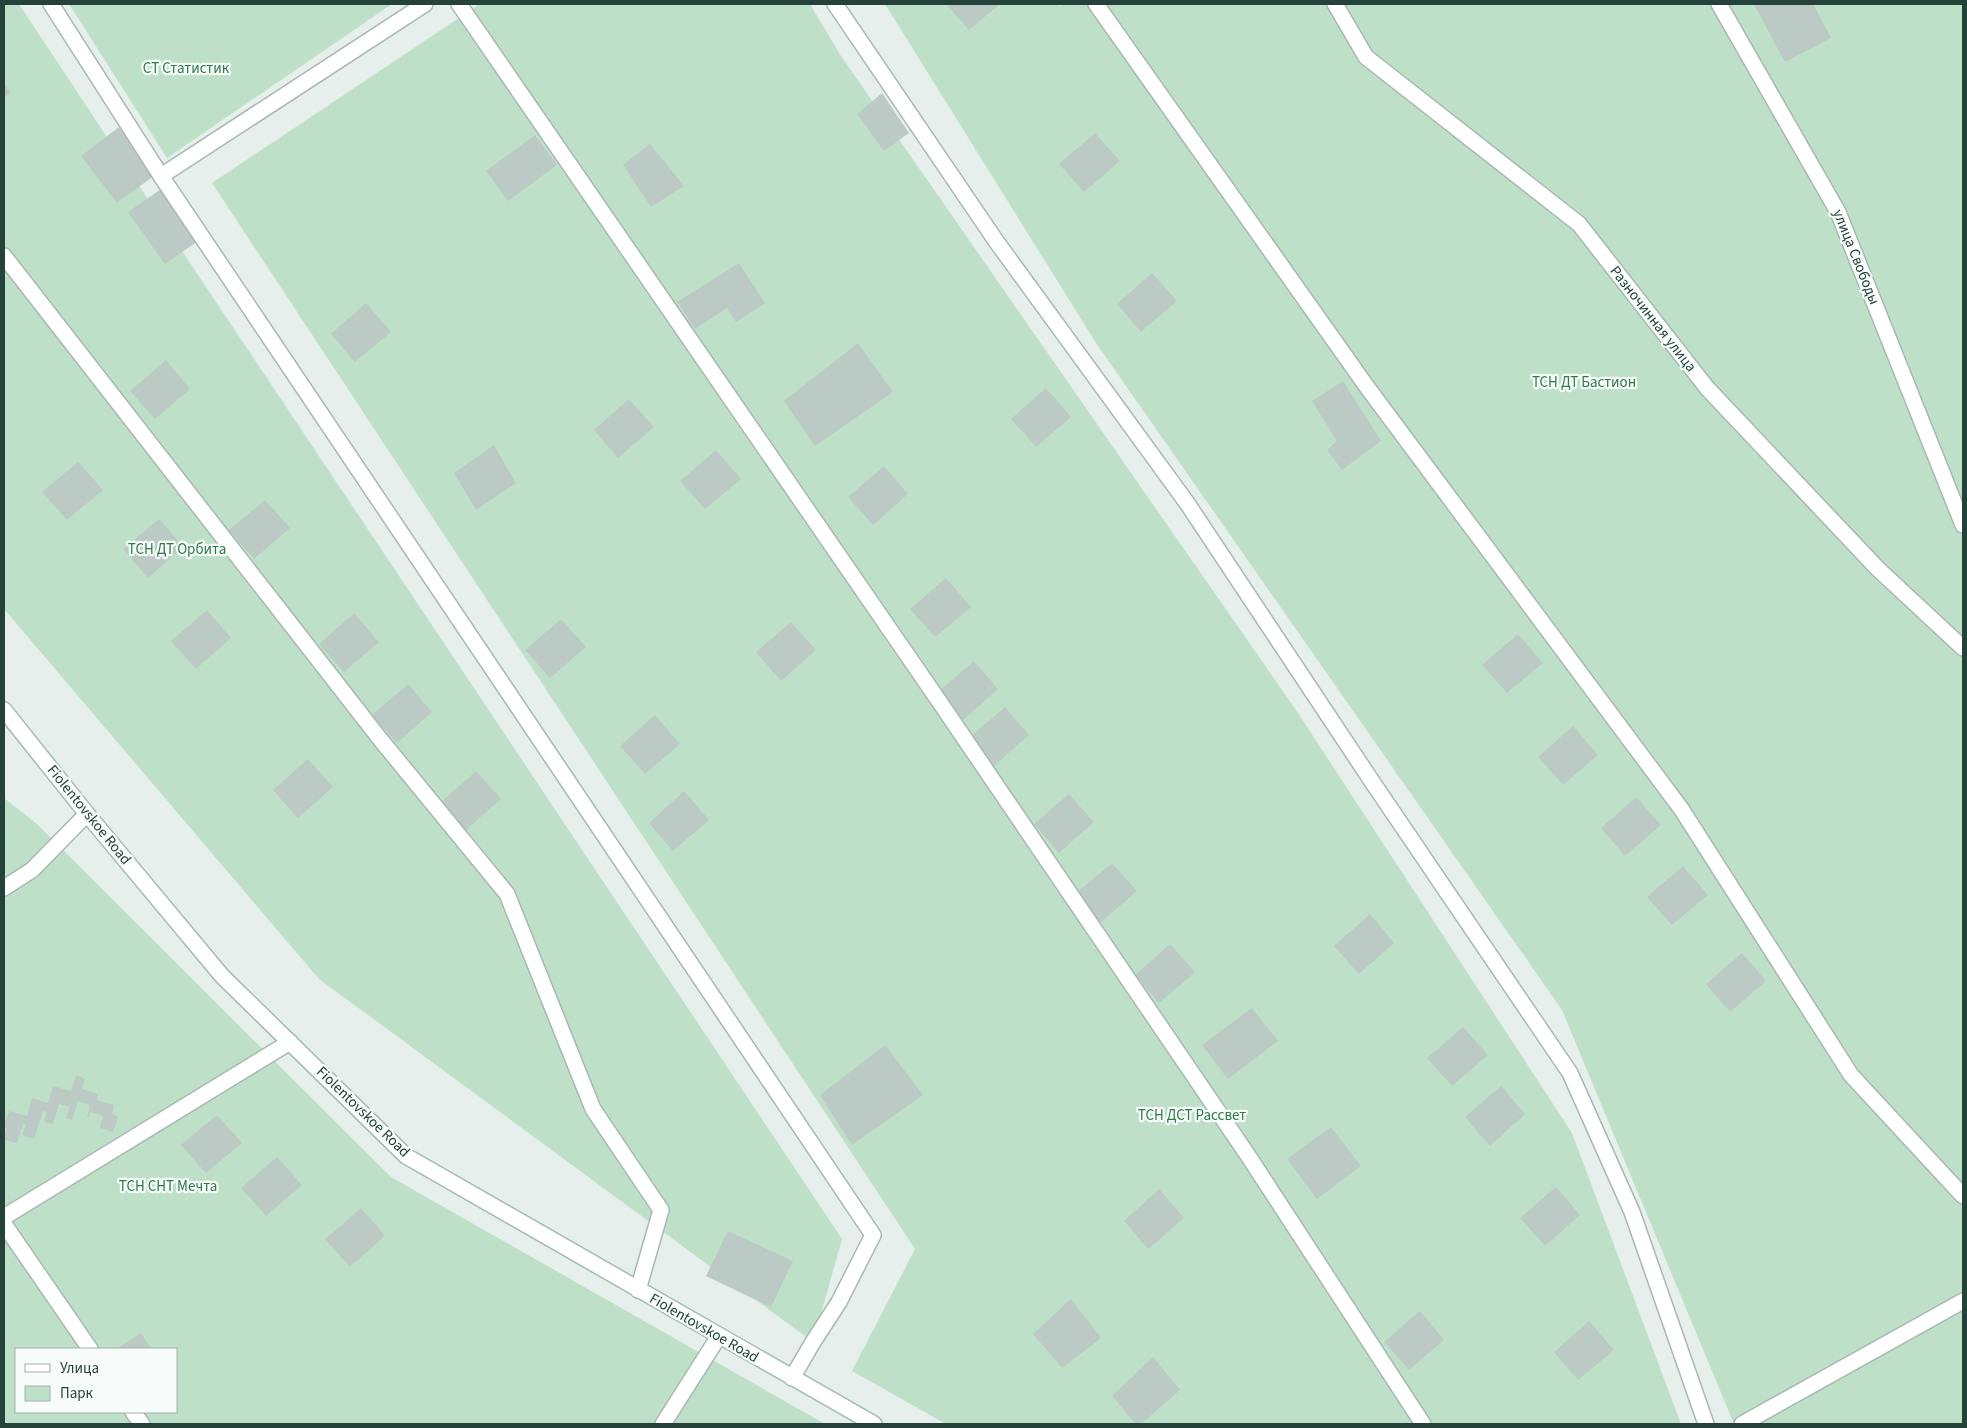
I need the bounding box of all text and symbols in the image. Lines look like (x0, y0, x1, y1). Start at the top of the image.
park label: СТ Статистик (143, 58, 230, 79)
street label: улица Свободы (1827, 206, 1885, 308)
street label: Разночинная улица (1605, 262, 1701, 376)
park label: ТСН ДТ Бастион (1532, 372, 1636, 393)
park label: ТСН ДТ Орбита (128, 539, 226, 560)
street label: Fiolentovskoe Road (42, 761, 136, 869)
street label: Fiolentovskoe Road (312, 1062, 414, 1162)
park label: ТСН ДСТ Рассвет (1138, 1105, 1246, 1126)
park label: ТСН СНТ Мечта (119, 1176, 217, 1197)
street label: Fiolentovskoe Road (646, 1288, 762, 1368)
legend (15, 1348, 178, 1413)
text: Улица (60, 1358, 99, 1379)
text: Парк (60, 1383, 94, 1404)

